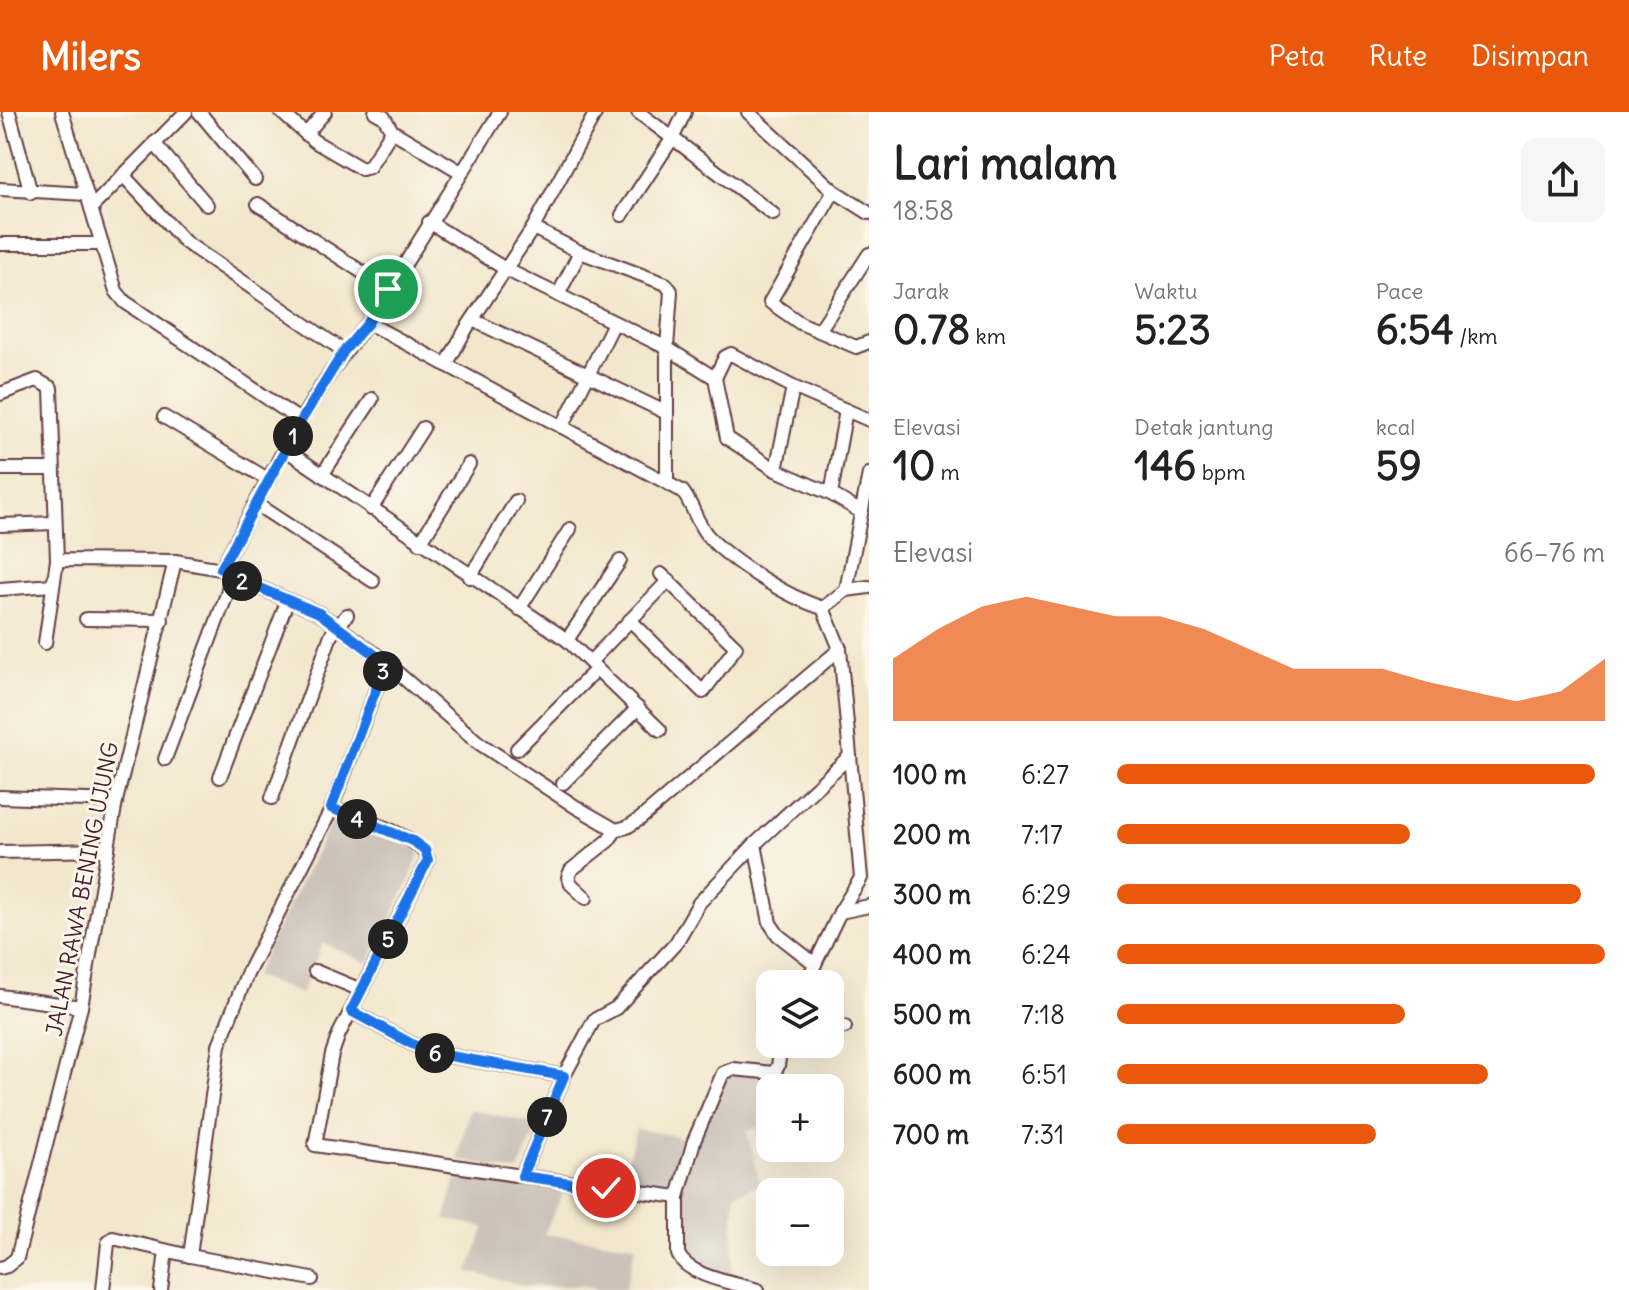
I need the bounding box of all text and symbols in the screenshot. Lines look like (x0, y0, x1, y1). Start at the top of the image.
text: Milers (40, 33, 141, 80)
text: Peta (1269, 38, 1325, 74)
text: Rute (1369, 38, 1427, 74)
text: Disimpan (1471, 38, 1589, 74)
text: Lari malam (893, 136, 1117, 191)
button: share (1521, 138, 1605, 222)
text: 18:58 (893, 194, 954, 227)
pin (354, 255, 422, 323)
icon: arrive (366, 267, 410, 311)
text: Jarak (893, 277, 949, 305)
text: Waktu (1134, 277, 1198, 305)
text: Pace (1376, 277, 1423, 305)
text: 0.78 (893, 305, 970, 355)
text: 5:23 (1134, 305, 1211, 355)
text: 6:54 (1376, 305, 1454, 355)
text: km (970, 322, 1006, 350)
text: /km (1454, 322, 1498, 350)
text: Elevasi (893, 413, 961, 441)
text: Detak jantung (1134, 413, 1274, 441)
text: kcal (1376, 413, 1415, 441)
pin: 1 (273, 416, 313, 456)
text: 1 (289, 422, 297, 450)
text: 10 (893, 441, 935, 491)
text: 146 (1134, 441, 1196, 491)
text: 59 (1376, 441, 1422, 491)
text: m (935, 458, 960, 486)
text: bpm (1196, 458, 1246, 486)
text: Elevasi (893, 536, 973, 569)
text: 66–76 m (1504, 536, 1605, 569)
pin: 2 (222, 561, 262, 601)
text: 2 (236, 567, 248, 595)
pin: 3 (363, 651, 403, 691)
text: 3 (377, 657, 389, 685)
street label: JALAN RAWA BENING UJUNG (40, 740, 124, 1038)
text: 100 m (893, 758, 967, 791)
text: 6:27 (1021, 758, 1069, 791)
pin: 4 (337, 799, 377, 839)
text: 4 (351, 805, 363, 833)
text: 200 m (893, 818, 970, 851)
text: 7:17 (1021, 818, 1063, 851)
text: 300 m (893, 878, 971, 911)
text: 6:29 (1021, 878, 1071, 911)
pin: 5 (368, 919, 408, 959)
text: 5 (382, 925, 394, 953)
text: 400 m (893, 938, 971, 971)
text: 6:24 (1021, 938, 1071, 971)
map controls (756, 970, 844, 1266)
button: layers (756, 970, 844, 1058)
text: 500 m (893, 998, 971, 1031)
text: 7:18 (1021, 998, 1065, 1031)
pin: 6 (415, 1033, 455, 1073)
text: 6 (429, 1039, 441, 1067)
text: 600 m (893, 1058, 971, 1091)
text: 6:51 (1021, 1058, 1067, 1091)
button: + (756, 1074, 844, 1162)
pin: 7 (527, 1097, 567, 1137)
text: 7 (542, 1103, 552, 1131)
text: 700 m (893, 1118, 969, 1151)
text: 7:31 (1021, 1118, 1064, 1151)
pin (572, 1154, 640, 1222)
icon: check (584, 1166, 628, 1210)
button: − (756, 1178, 844, 1266)

